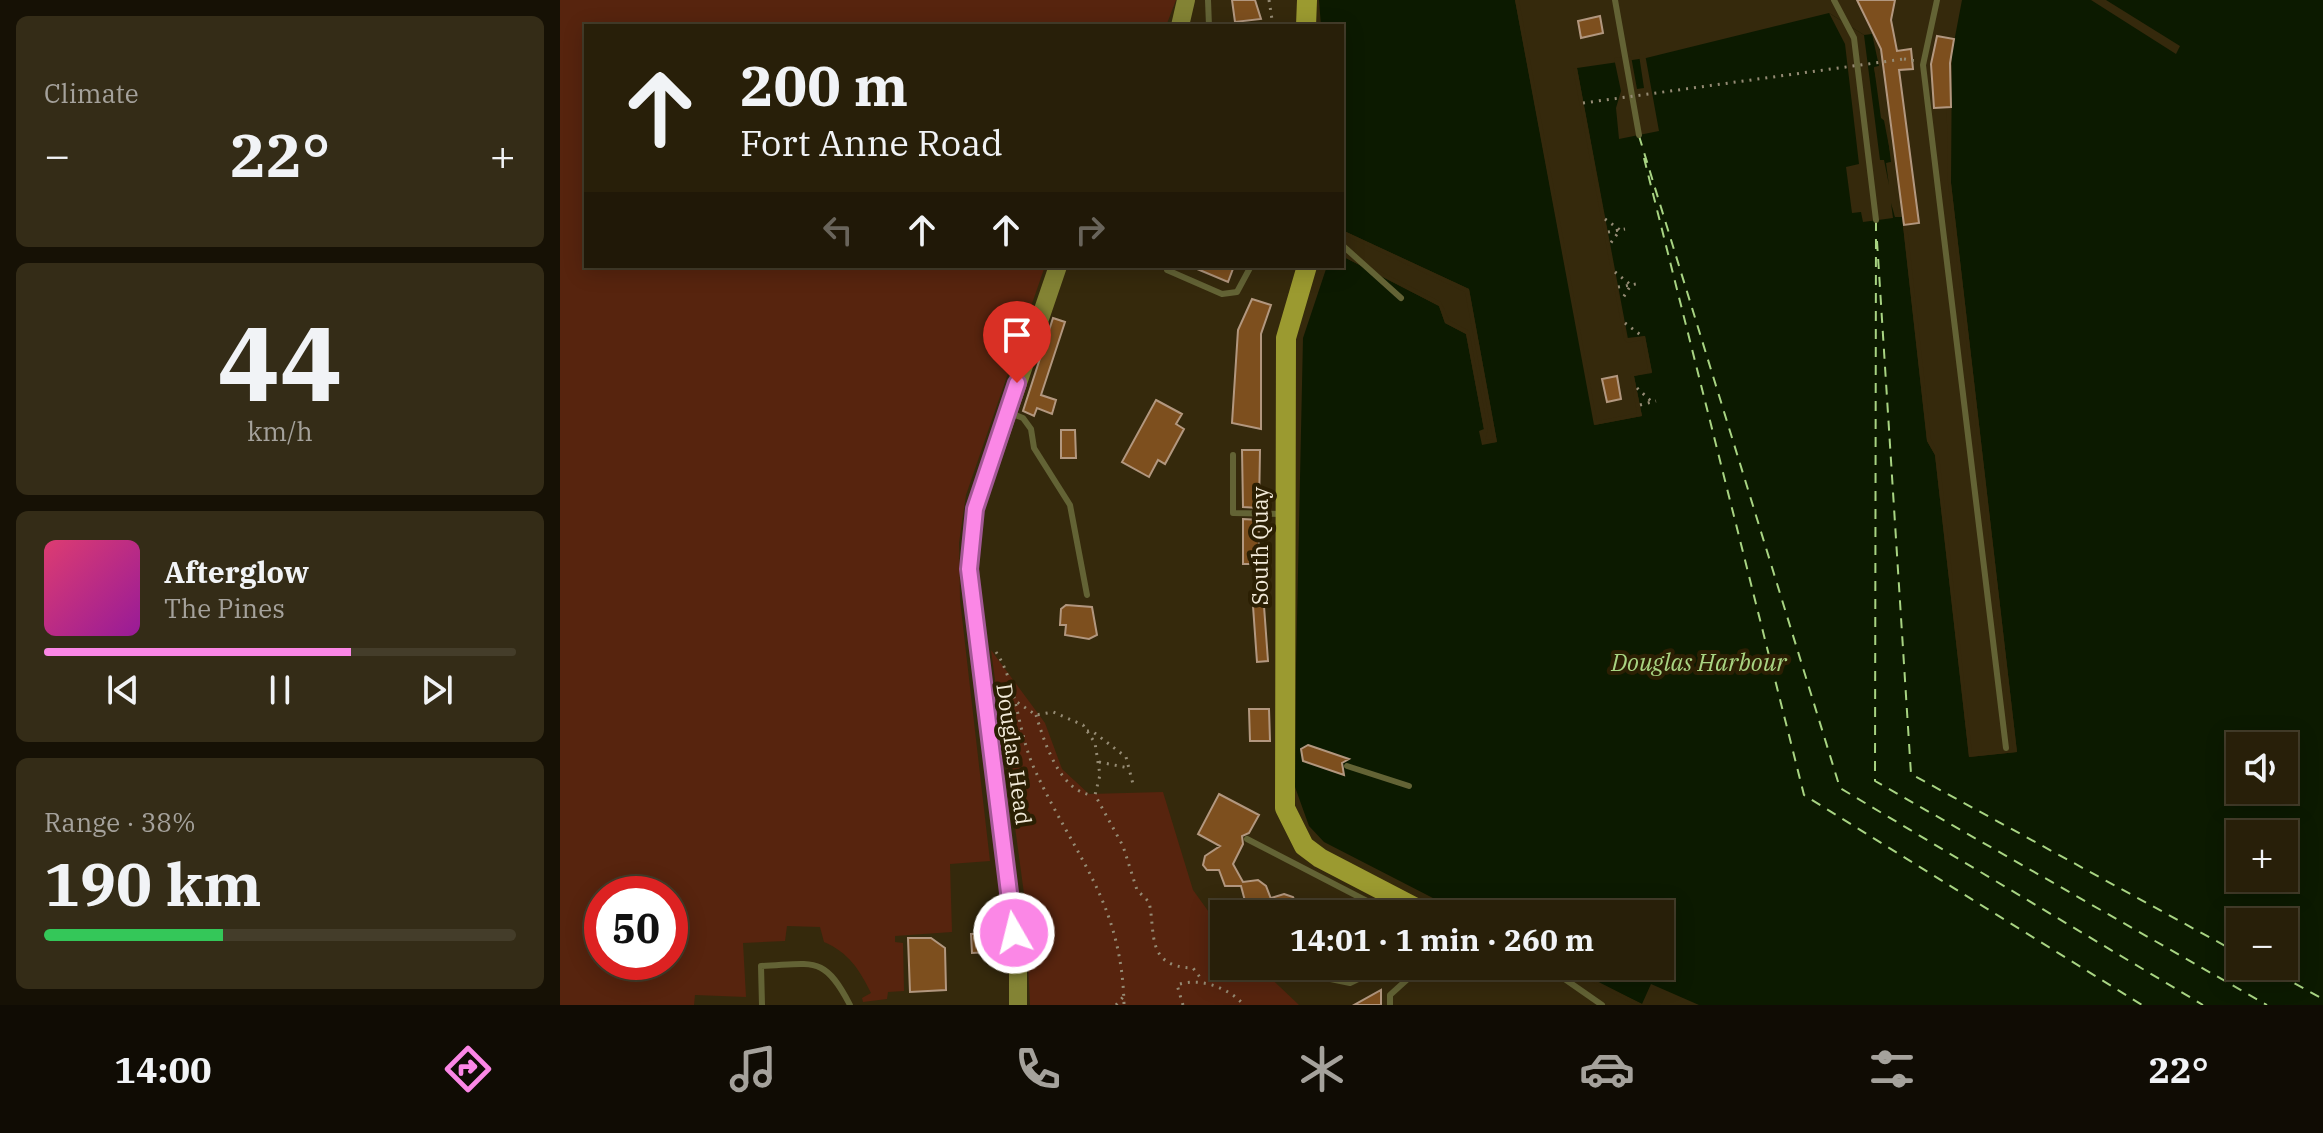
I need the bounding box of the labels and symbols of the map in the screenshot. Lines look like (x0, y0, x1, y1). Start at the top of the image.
pin (983, 301, 1051, 383)
street label: South Quay (1245, 487, 1274, 605)
water label: Douglas Harbour (1610, 646, 1788, 678)
street label: Douglas Head (990, 681, 1039, 827)
speed limit sign: 50 (584, 876, 688, 980)
position arrow (972, 891, 1056, 975)

